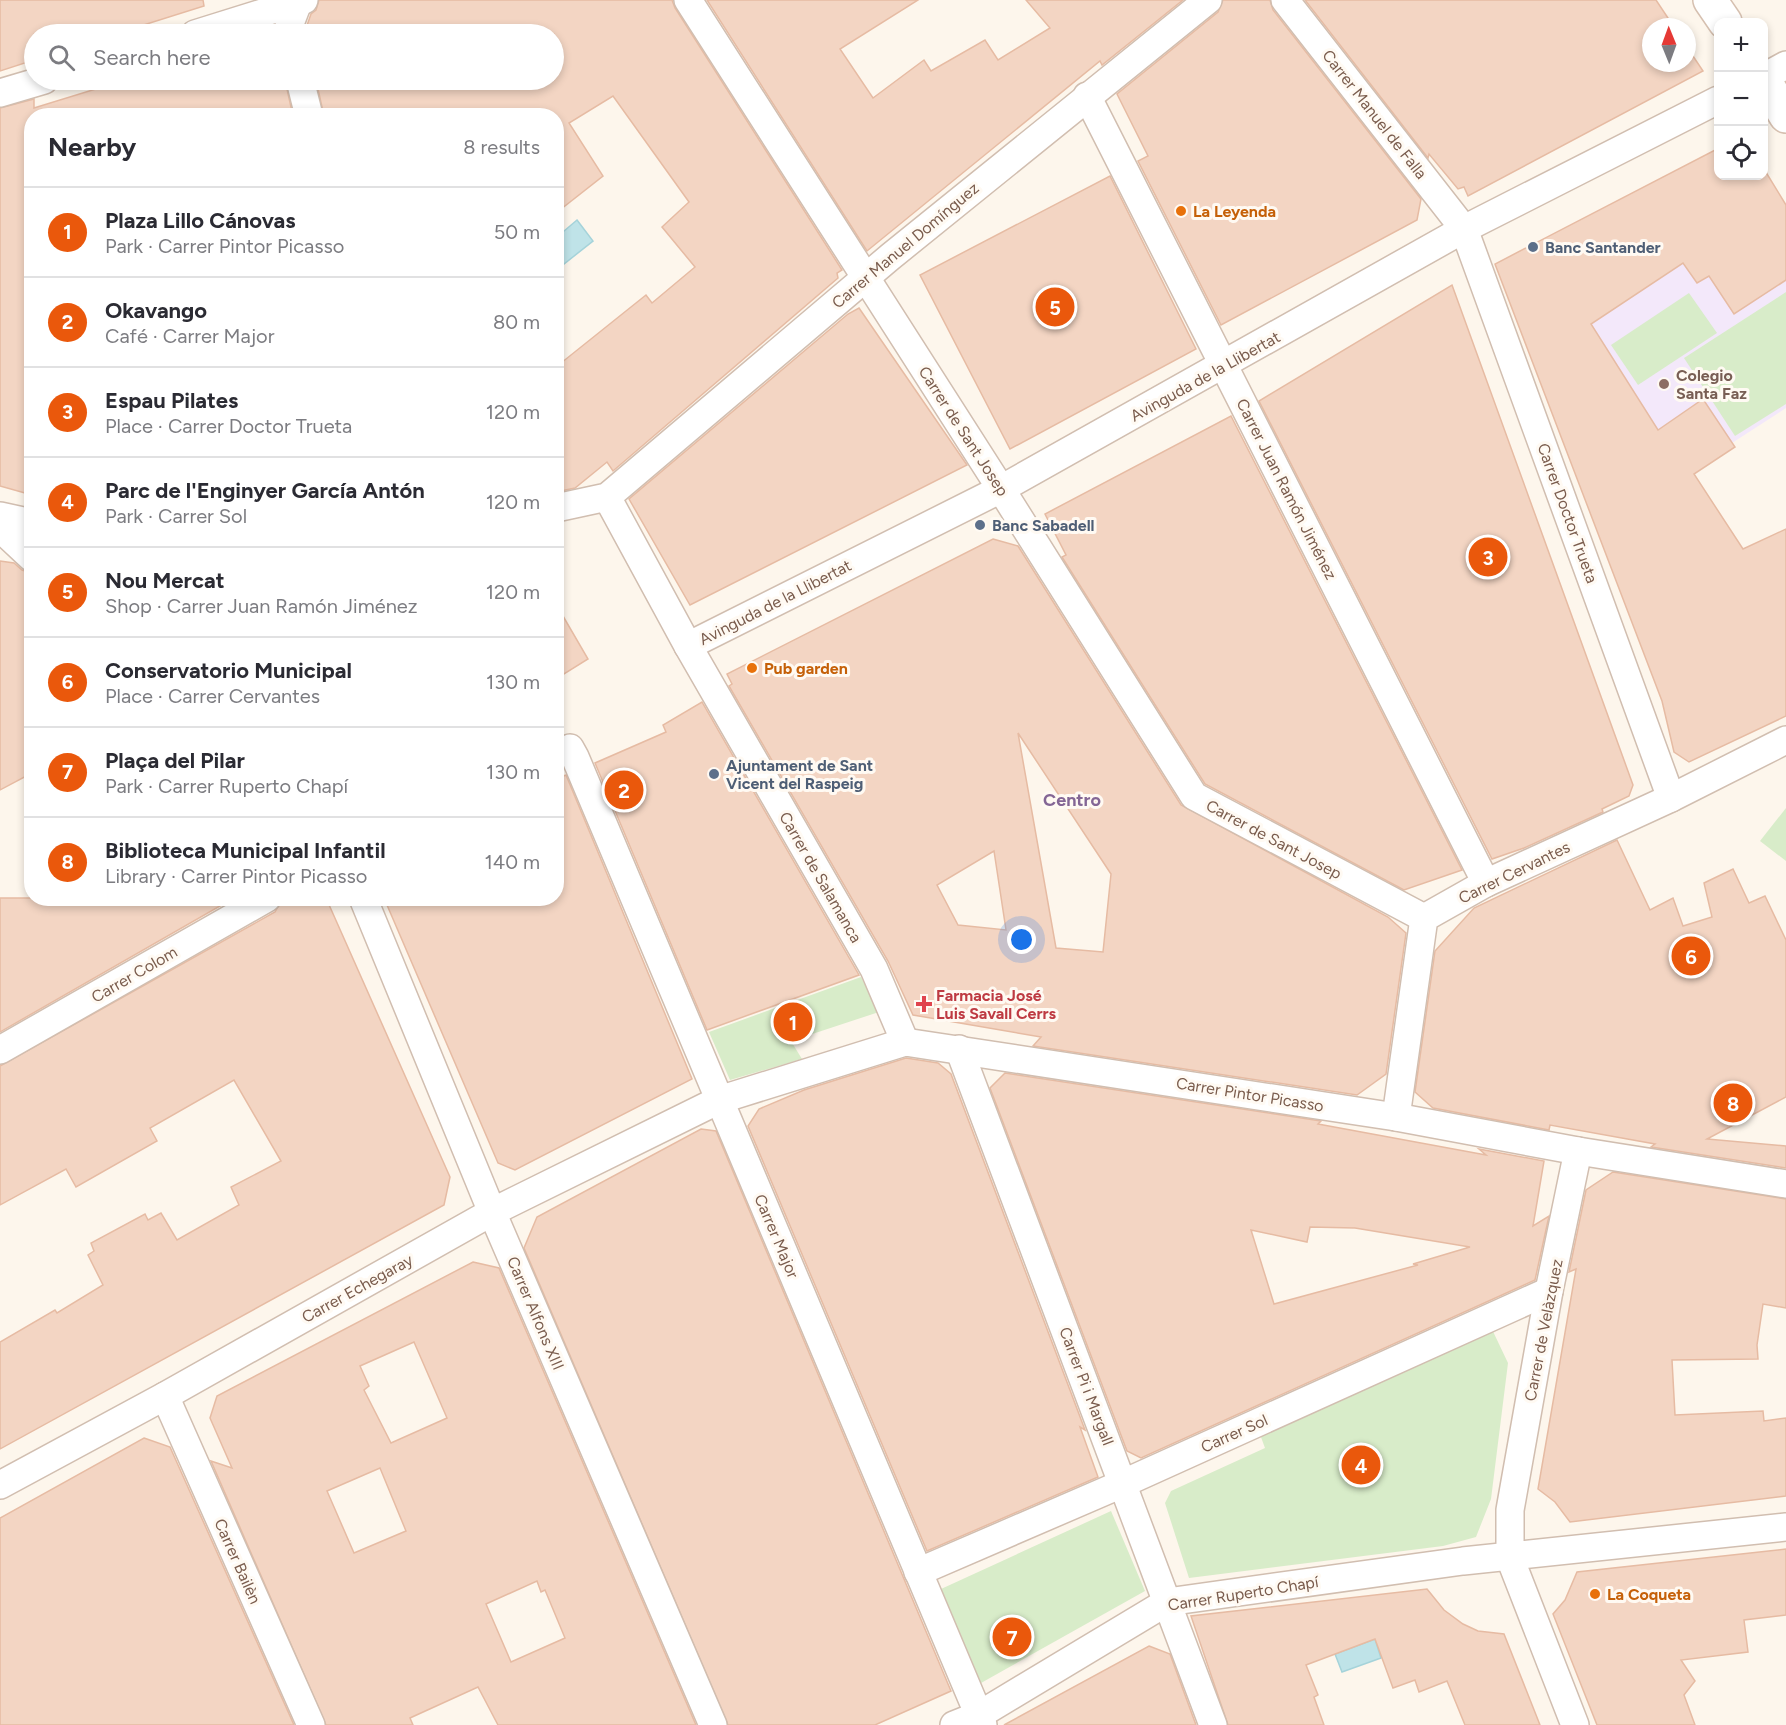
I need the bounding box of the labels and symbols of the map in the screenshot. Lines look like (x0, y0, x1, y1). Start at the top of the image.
north arrow (1642, 18, 1696, 72)
street label: Carrer Manuel de Falla (1318, 46, 1431, 183)
street label: Carrer Manuel Domínguez (828, 178, 983, 312)
place label: La Leyenda (1193, 202, 1276, 221)
marker: La Leyenda (1174, 204, 1188, 218)
place label: Banc Santander (1545, 238, 1661, 257)
marker: Banc Santander (1526, 240, 1540, 254)
pin: 5 (1036, 284, 1074, 330)
street label: Avinguda de la Llibertat (1127, 327, 1283, 426)
street label: Carrer de Sant Josep (915, 363, 1013, 500)
place label: Colegio Santa Faz (1676, 366, 1747, 403)
marker: Colegio Santa Faz (1657, 377, 1671, 391)
street label: Carrer Juan Ramón Jiménez (1233, 396, 1341, 583)
street label: Carrer Doctor Trueta (1533, 441, 1602, 586)
place label: Banc Sabadell (992, 516, 1095, 535)
marker: Banc Sabadell (973, 518, 987, 532)
pin: 3 (1468, 534, 1508, 580)
street label: Avinguda de la Llibertat (696, 556, 855, 649)
place label: Pub garden (764, 659, 848, 678)
marker: Pub garden (745, 661, 759, 675)
place label: Ajuntament de Sant Vicent del Raspeig (726, 756, 873, 793)
marker: Ajuntament de Sant Vicent del Raspeig (707, 767, 721, 781)
pin: 2 (604, 768, 644, 812)
district label: Centro (1043, 789, 1101, 811)
street label: Carrer de Sant Josep (1203, 796, 1345, 883)
street label: Carrer de Salamanca (775, 808, 866, 946)
street label: Carrer Cervantes (1455, 837, 1573, 908)
your location (1007, 925, 1036, 954)
pin: 6 (1672, 934, 1710, 978)
street label: Carrer Colom (88, 942, 181, 1007)
place label: Farmacia José Luis Savall Cerrs (936, 986, 1057, 1023)
marker: Farmacia José Luis Savall Cerrs (917, 997, 931, 1011)
pin: 1 (774, 1000, 812, 1044)
street label: Carrer Pintor Picasso (1175, 1073, 1325, 1116)
pin: 8 (1714, 1080, 1752, 1126)
street label: Carrer Major (750, 1191, 803, 1282)
street label: Carrer Echegaray (298, 1250, 416, 1327)
street label: Carrer Alfons XIII (503, 1254, 568, 1373)
street label: Carrer de Velàzquez (1520, 1257, 1567, 1403)
street label: Carrer Pi i Margall (1055, 1324, 1118, 1448)
street label: Carrer Sol (1198, 1410, 1271, 1457)
pin: 4 (1342, 1442, 1380, 1488)
street label: Carrer Bailèn (210, 1516, 265, 1607)
street label: Carrer Ruperto Chapí (1166, 1572, 1321, 1615)
place label: La Coqueta (1607, 1585, 1691, 1604)
marker: La Coqueta (1588, 1587, 1602, 1601)
pin: 7 (992, 1614, 1032, 1660)

